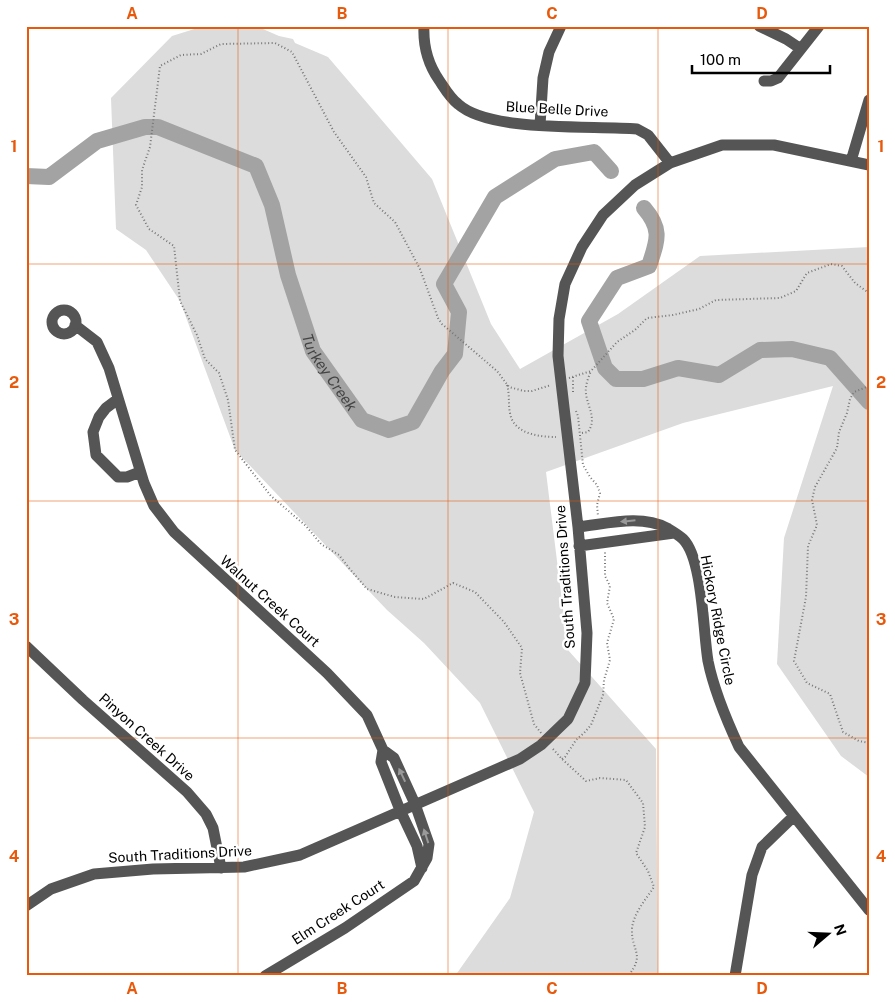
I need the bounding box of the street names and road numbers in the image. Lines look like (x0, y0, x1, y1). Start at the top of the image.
street label: Blue Belle Drive (505, 98, 609, 120)
street label: South Traditions Drive (552, 505, 578, 649)
street label: Walnut Creek Court (217, 552, 323, 650)
street label: Hickory Ridge Circle (698, 553, 739, 687)
street label: Pinyon Creek Drive (96, 690, 198, 784)
street label: South Traditions Drive (108, 842, 252, 866)
street label: Elm Creek Court (289, 876, 387, 948)

